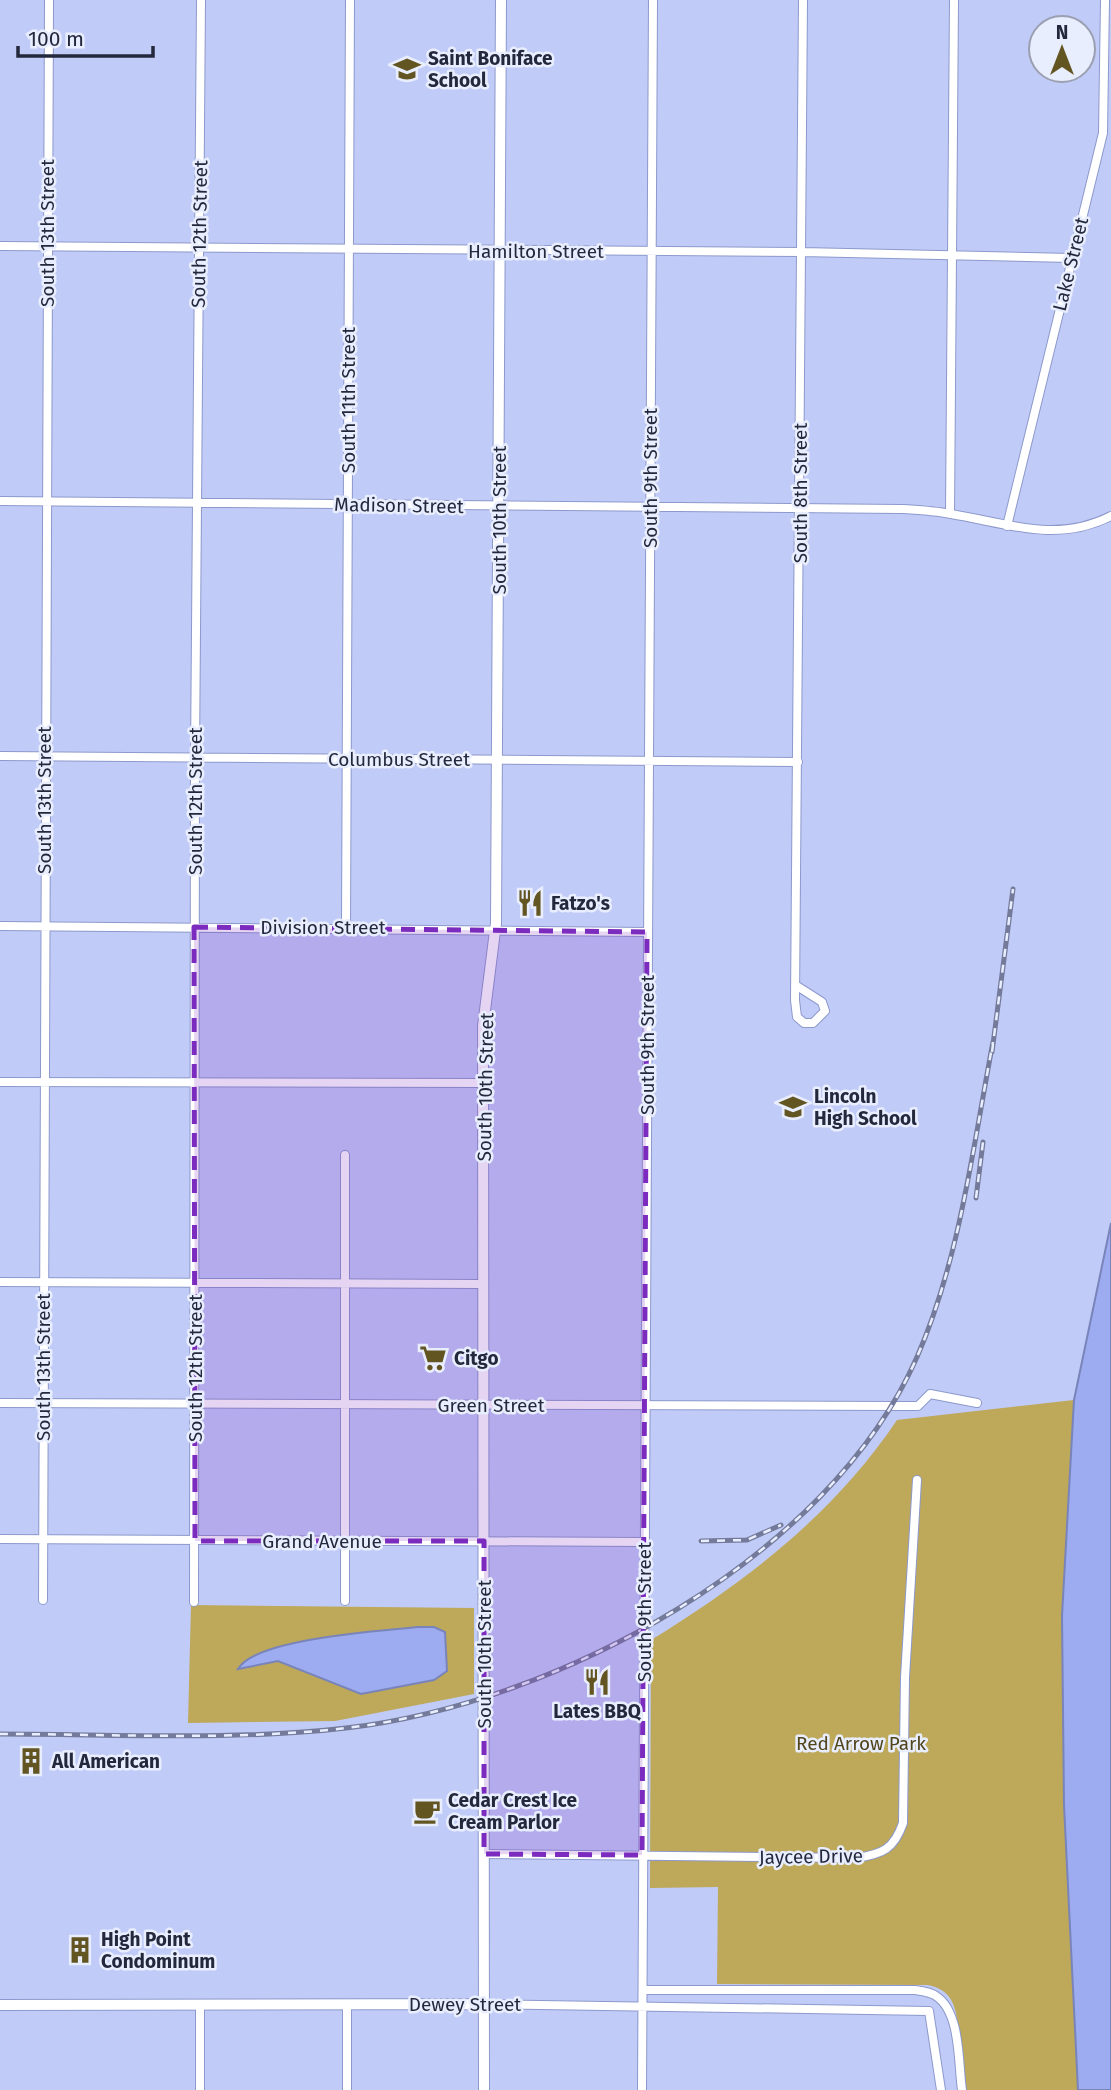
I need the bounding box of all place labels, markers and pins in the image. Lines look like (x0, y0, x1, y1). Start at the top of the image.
place label: Saint Boniface School (428, 47, 553, 92)
school or university icon: Saint Boniface School (392, 54, 422, 84)
restaurant icon: Fatzo's (515, 888, 545, 918)
place label: Fatzo's (551, 892, 610, 915)
place label: Lincoln High School (814, 1085, 917, 1130)
school or university icon: Lincoln High School (778, 1092, 808, 1122)
supermarket icon: Citgo (418, 1343, 448, 1373)
place label: Citgo (454, 1347, 498, 1370)
restaurant icon: Lates BBQ (582, 1667, 612, 1697)
place label: Lates BBQ (553, 1700, 642, 1723)
building icon: All American (16, 1746, 46, 1776)
place label: All American (51, 1750, 160, 1773)
place label: Cedar Crest Ice Cream Parlor (448, 1789, 577, 1834)
cafe icon: Cedar Crest Ice Cream Parlor (412, 1796, 442, 1826)
place label: High Point Condominum (101, 1928, 215, 1973)
building icon: High Point Condominum (65, 1935, 95, 1965)

